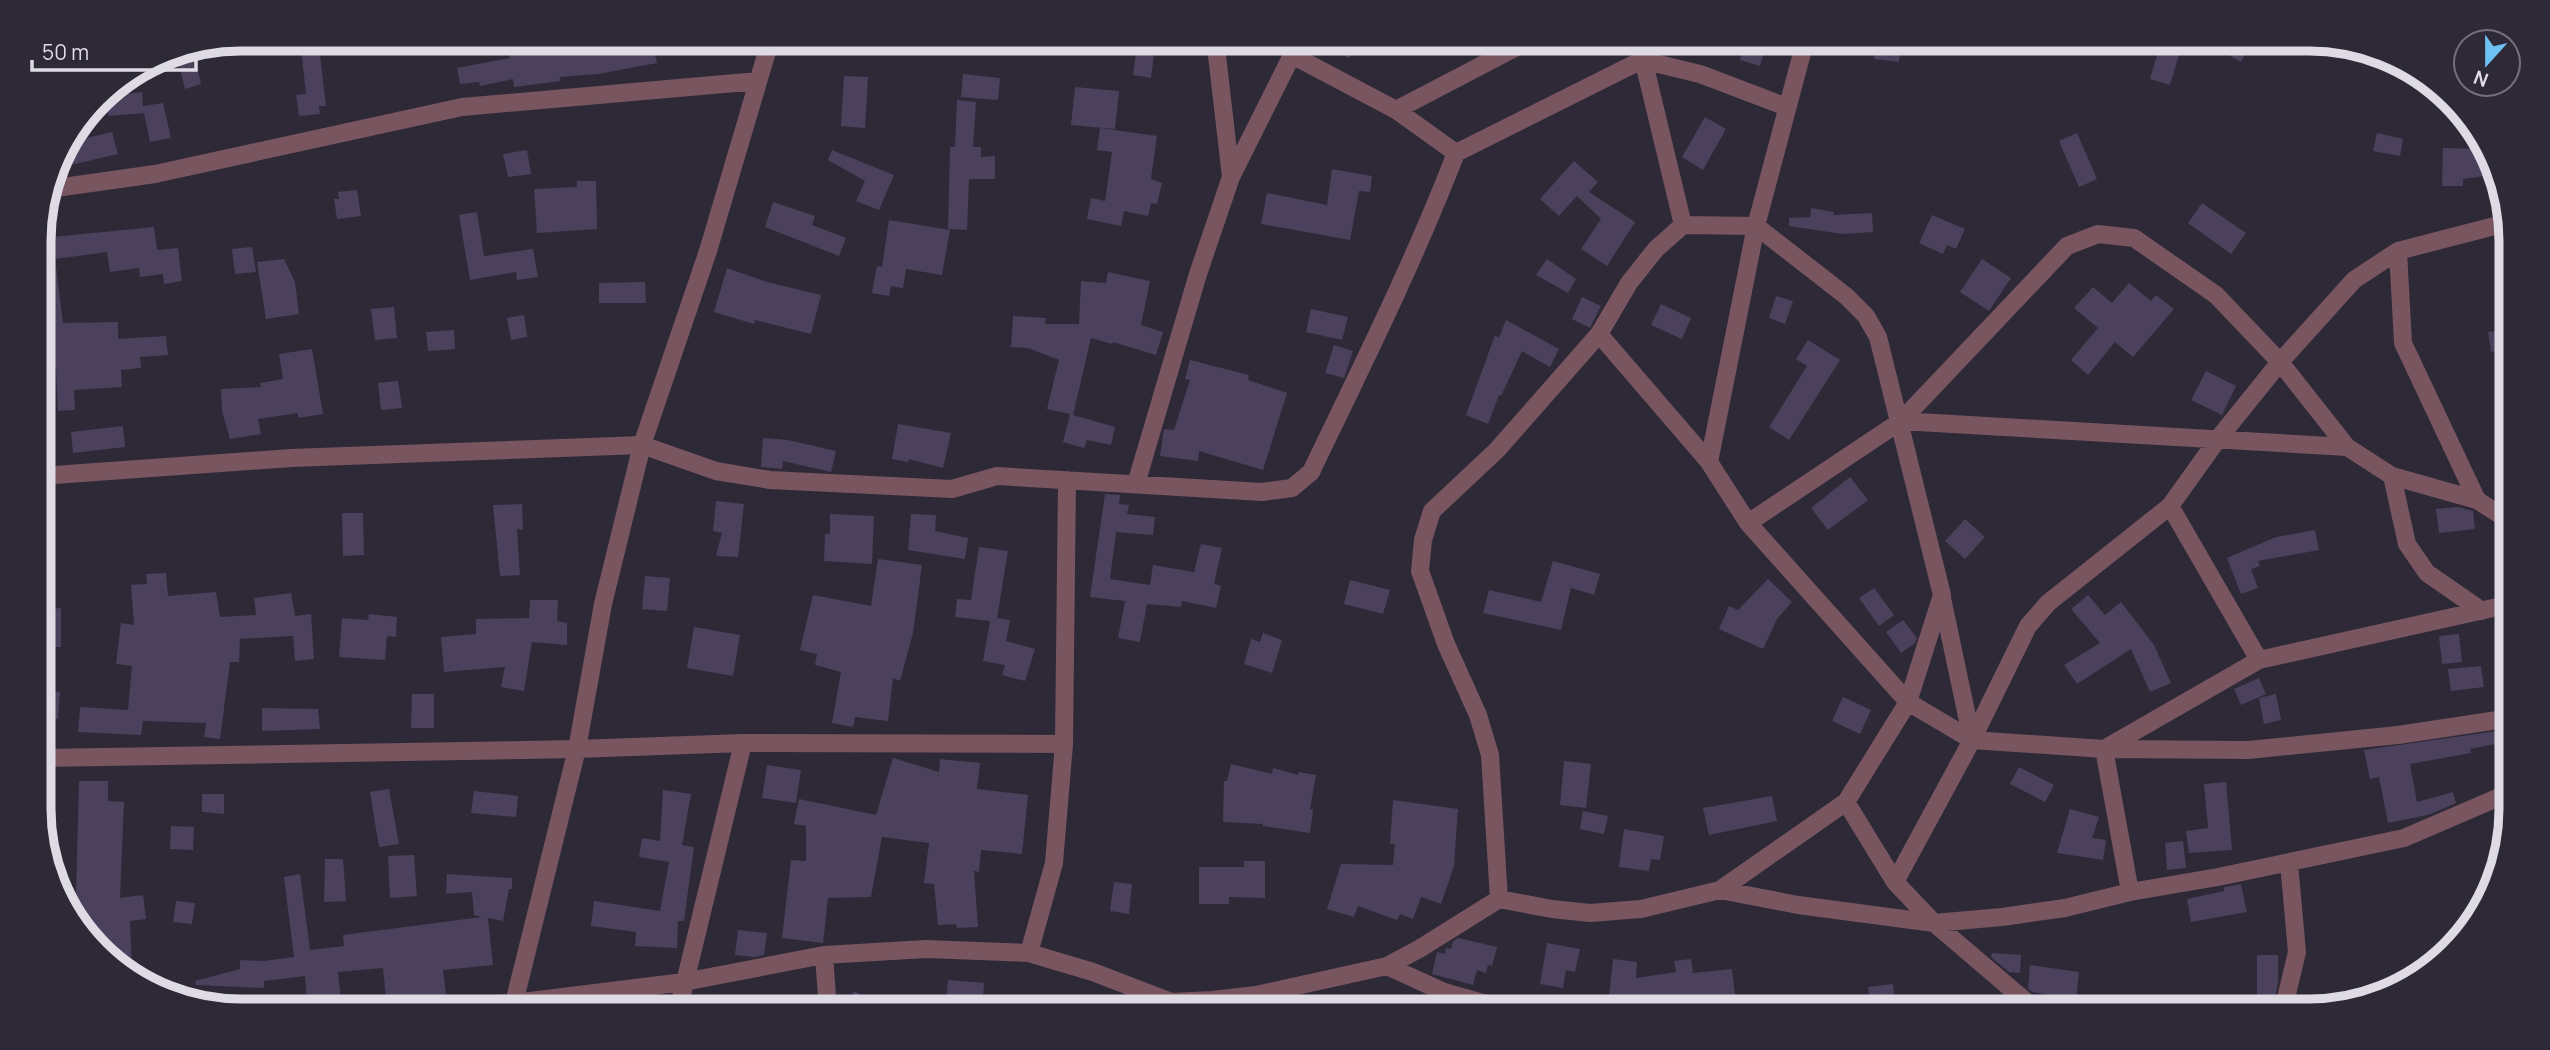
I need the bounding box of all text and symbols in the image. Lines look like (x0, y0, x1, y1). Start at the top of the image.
scale bar (32, 28, 196, 72)
north arrow (2452, 28, 2522, 98)
text: 50 m (42, 38, 89, 66)
text: N (2470, 64, 2492, 93)

